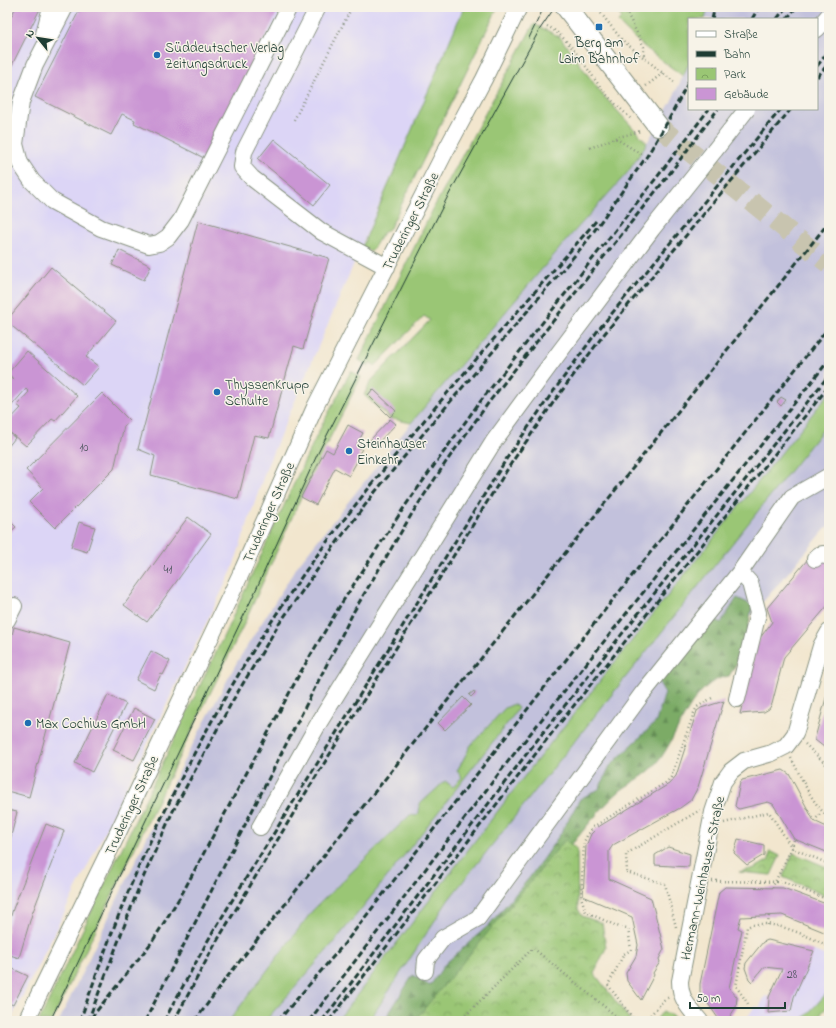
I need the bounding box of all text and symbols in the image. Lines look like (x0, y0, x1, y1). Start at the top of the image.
north arrow (18, 18, 58, 58)
legend (688, 18, 818, 110)
marker: Berg am Laim Bahnhof (594, 22, 604, 32)
text: N (21, 26, 39, 41)
text: Straße (724, 26, 758, 44)
place label: Berg am Laim Bahnhof (559, 33, 640, 70)
place label: Süddeutscher Verlag Zeitungsdruck (165, 38, 284, 76)
text: Bahn (723, 46, 750, 64)
marker: Süddeutscher Verlag Zeitungsdruck (152, 50, 162, 60)
text: Park (724, 66, 746, 84)
text: Gebäude (724, 86, 769, 104)
street label: Truderinger Straße (378, 168, 446, 275)
place label: ThyssenKrupp Schulte (225, 375, 310, 412)
marker: ThyssenKrupp Schulte (212, 387, 222, 397)
place label: Steinhauser Einkehr (357, 434, 427, 471)
house number: 10 (79, 439, 89, 457)
marker: Steinhauser Einkehr (344, 446, 354, 456)
street label: Truderinger Straße (238, 458, 302, 567)
house number: 41 (164, 561, 173, 579)
place label: Max Cochius GmbH (36, 714, 146, 735)
marker: Max Cochius GmbH (23, 718, 33, 728)
street label: Truderinger Straße (100, 752, 166, 859)
street label: Hermann-Weinhauser-Straße (676, 794, 731, 962)
house number: 28 (787, 966, 798, 984)
scale bar (690, 984, 785, 1010)
text: 50 m (696, 990, 720, 1008)

